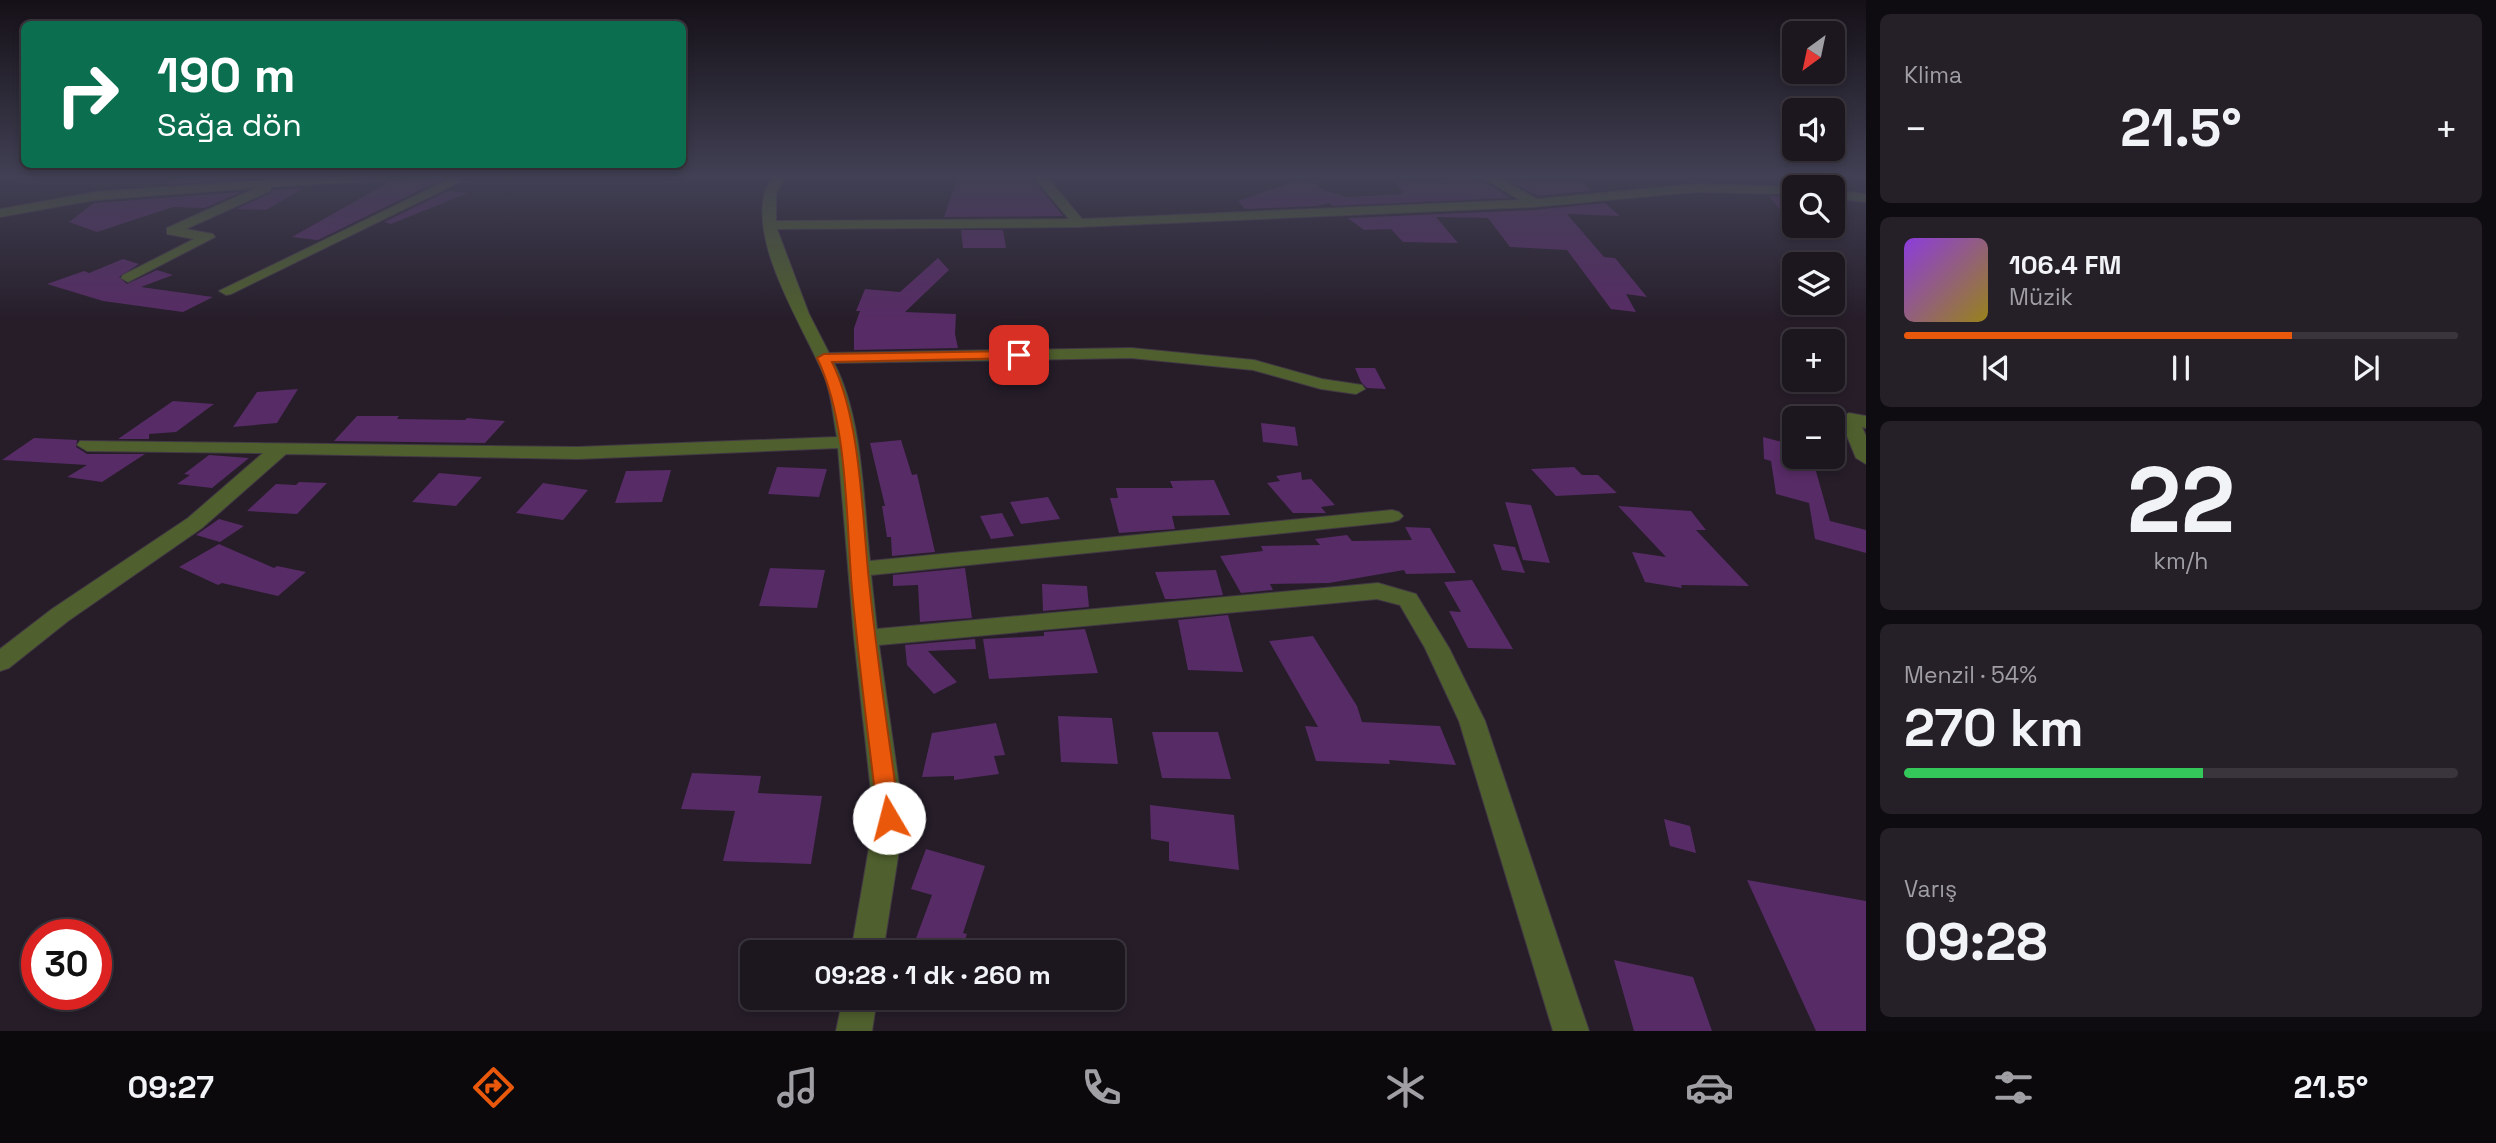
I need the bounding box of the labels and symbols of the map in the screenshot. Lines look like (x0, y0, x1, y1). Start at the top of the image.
north arrow (1782, 21, 1844, 84)
pin (989, 325, 1049, 385)
position arrow (852, 781, 926, 855)
speed limit sign: 30 (21, 919, 112, 1010)

